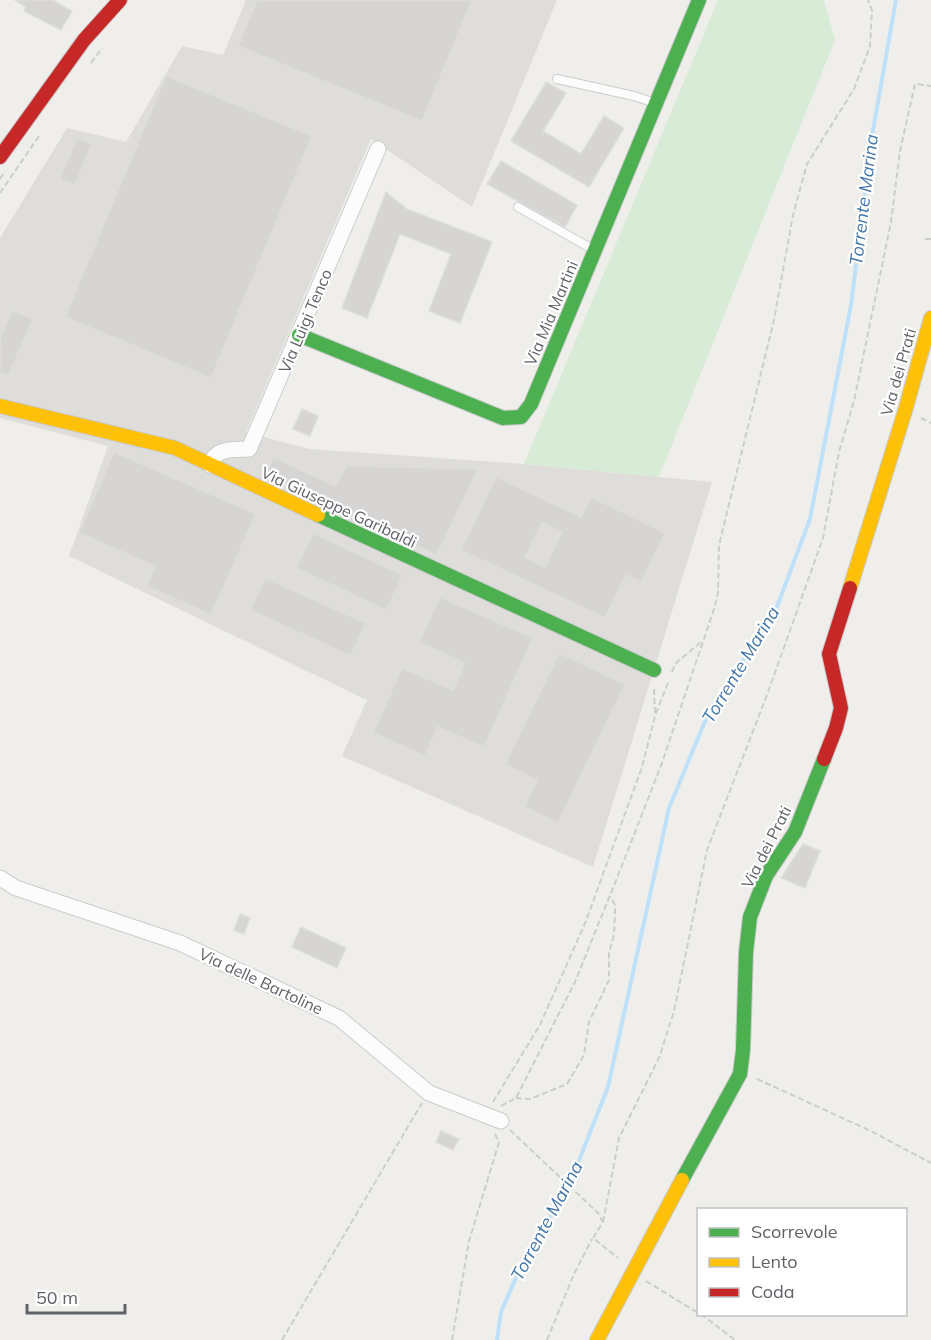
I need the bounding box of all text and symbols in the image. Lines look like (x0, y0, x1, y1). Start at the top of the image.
water label: Torrente Marina (844, 133, 883, 267)
street label: Via Mia Martini (520, 257, 582, 369)
street label: Via Luigi Tenco (274, 266, 336, 376)
street label: Via dei Prati (876, 326, 920, 418)
street label: Via Giuseppe Garibaldi (258, 462, 420, 552)
water label: Torrente Marina (697, 602, 785, 727)
street label: Via dei Prati (737, 802, 795, 892)
street label: Via delle Bartoline (196, 943, 326, 1019)
water label: Torrente Marina (505, 1157, 588, 1285)
legend (697, 1208, 907, 1316)
text: Scorrevole (751, 1220, 838, 1243)
text: Lento (751, 1250, 798, 1273)
scale bar (27, 1277, 124, 1315)
text: Coda (751, 1280, 795, 1303)
text: 50 m (36, 1286, 78, 1309)

